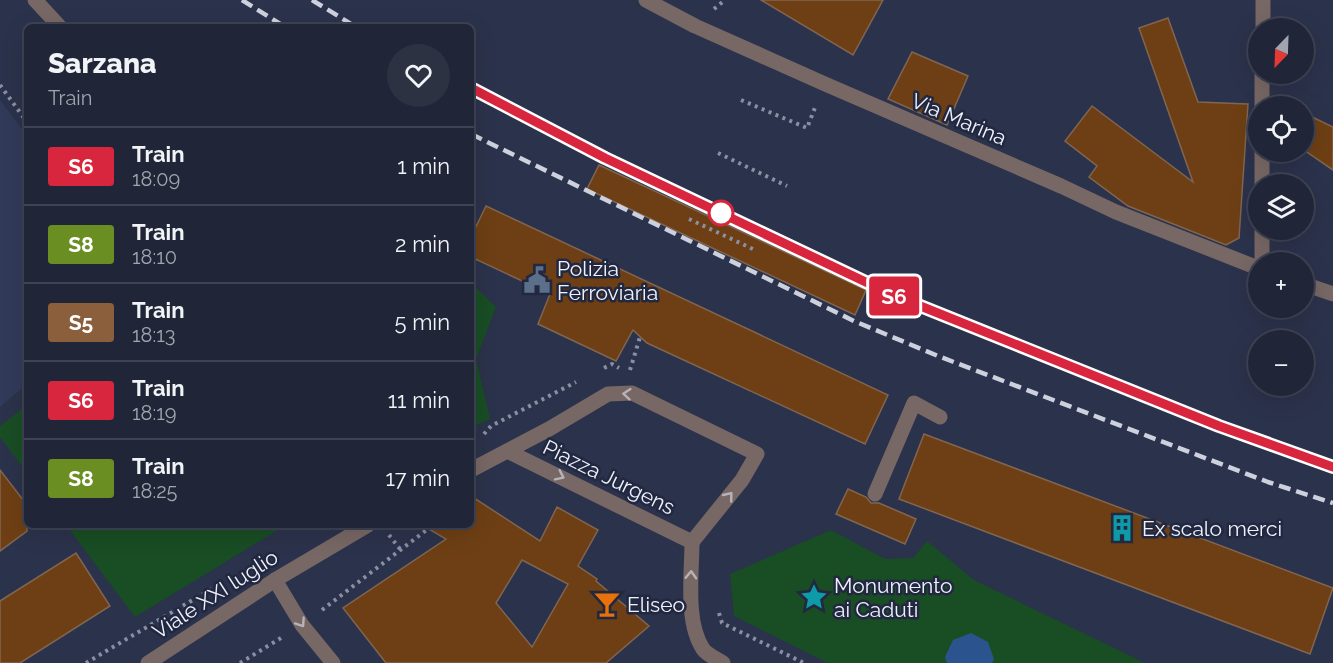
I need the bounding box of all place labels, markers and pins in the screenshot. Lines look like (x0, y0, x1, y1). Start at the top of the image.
unlabelled marker (708, 200, 734, 226)
place label: Polizia Ferroviaria (557, 256, 658, 305)
public building icon: Polizia Ferroviaria (522, 265, 552, 295)
building icon: Ex scalo merci (1107, 513, 1137, 543)
place label: Ex scalo merci (1142, 516, 1282, 541)
place label: Monumento ai Caduti (834, 573, 953, 622)
place icon: Monumento ai Caduti (799, 582, 829, 612)
bar icon: Eliseo (592, 589, 622, 619)
place label: Eliseo (627, 592, 685, 617)

